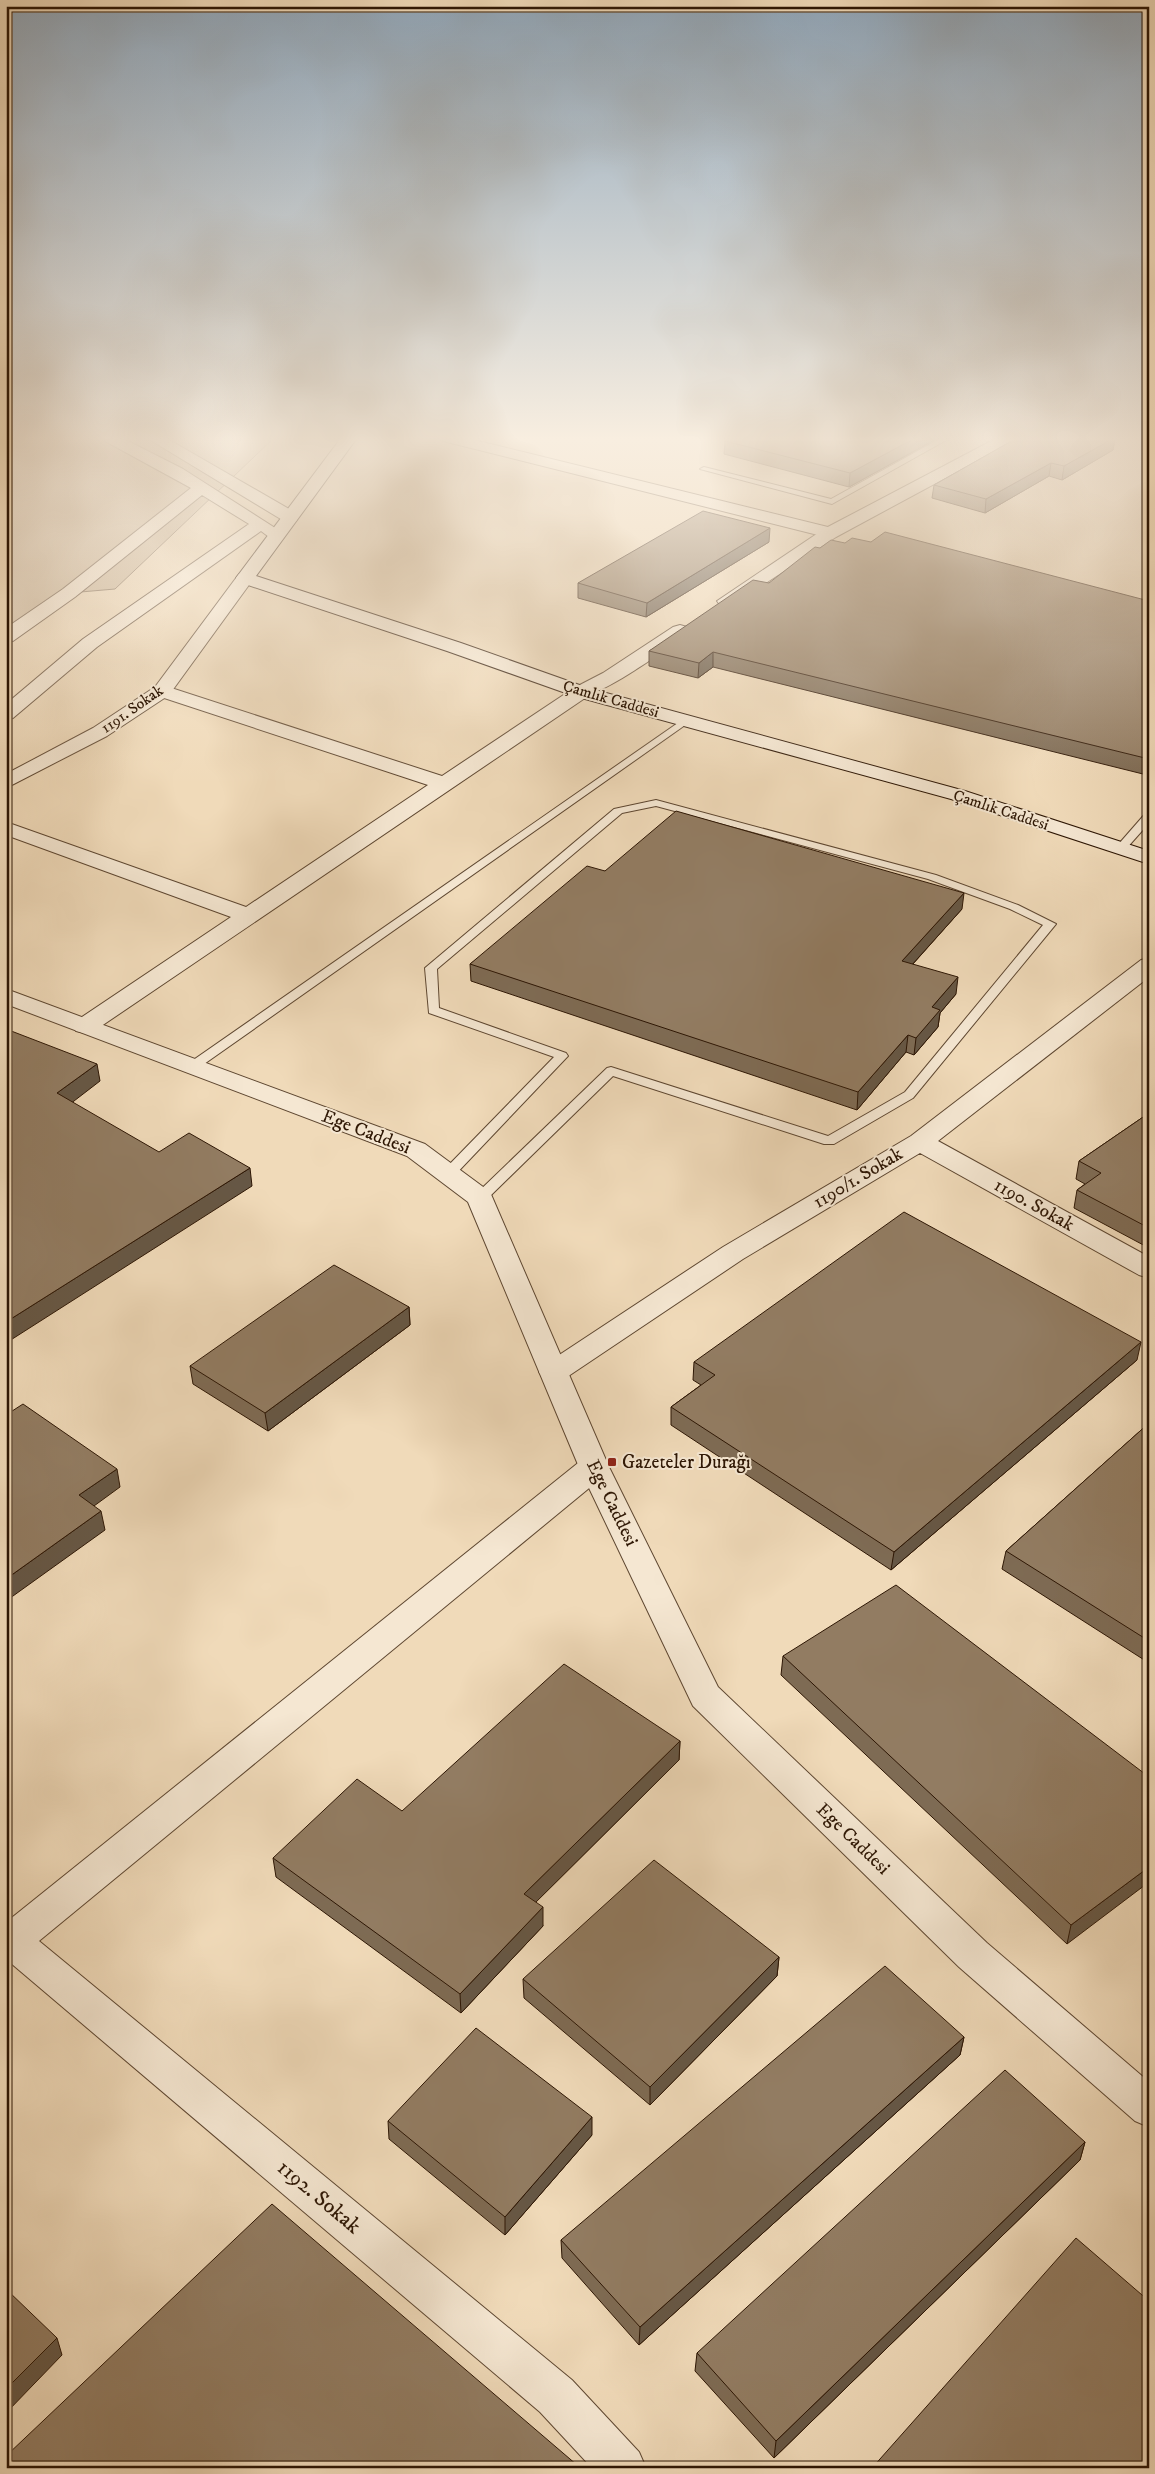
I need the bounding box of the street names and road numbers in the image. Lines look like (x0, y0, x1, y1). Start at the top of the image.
street label: Çamlık Caddesi (561, 676, 661, 722)
street label: 1191. Sokak (97, 680, 167, 738)
street label: Çamlık Caddesi (951, 785, 1051, 835)
street label: Ege Caddesi (318, 1105, 414, 1160)
street label: 1190/1. Sokak (809, 1142, 907, 1214)
street label: 1190. Sokak (990, 1174, 1079, 1237)
street label: Ege Caddesi (581, 1456, 643, 1550)
street label: Ege Caddesi (811, 1798, 895, 1880)
street label: 1192. Sokak (271, 2154, 367, 2240)

